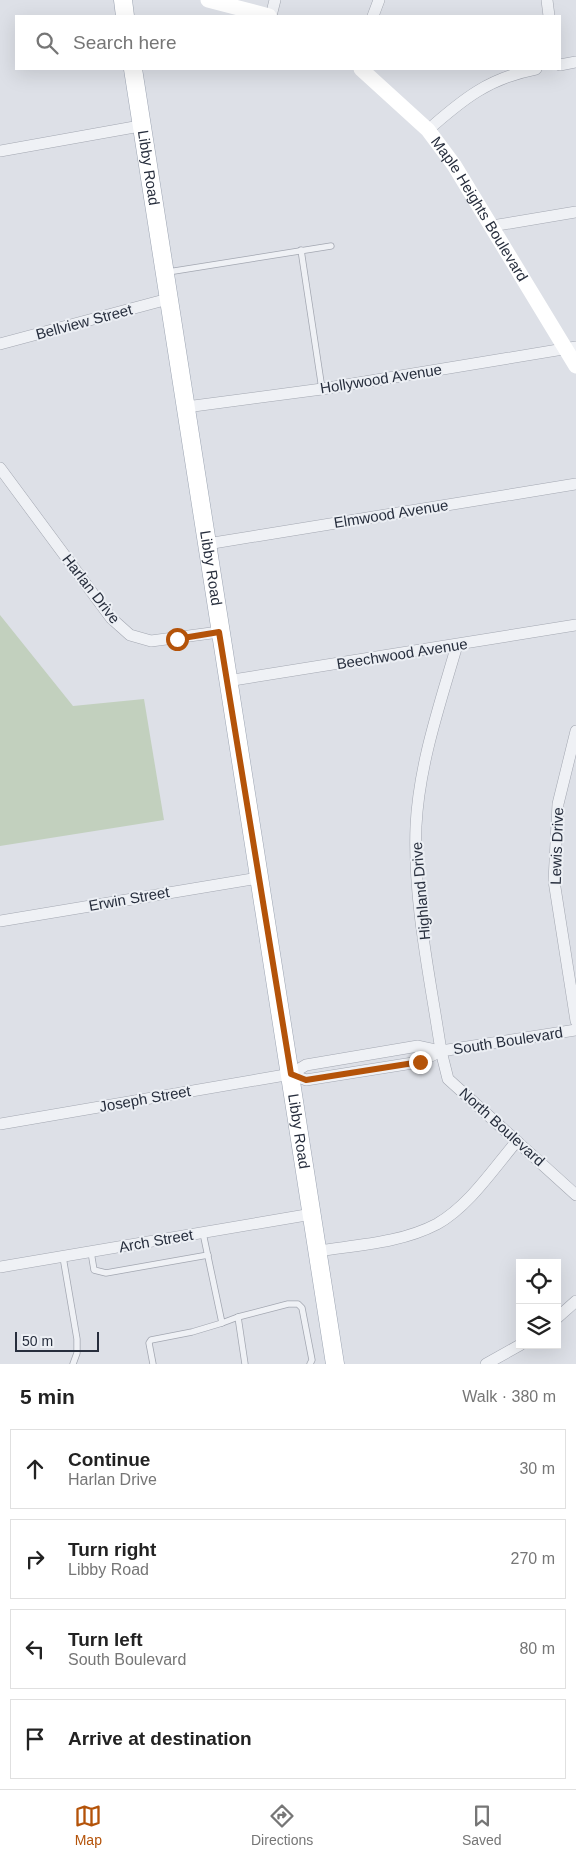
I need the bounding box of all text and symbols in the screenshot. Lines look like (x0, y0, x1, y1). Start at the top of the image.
search box (15, 15, 561, 70)
icon: search (33, 29, 61, 57)
text: Search here (73, 32, 177, 53)
street label: Libby Road (135, 129, 163, 207)
street label: Maple Heights Boulevard (428, 133, 532, 284)
street label: Bellview Street (34, 300, 135, 343)
street label: Hollywood Avenue (319, 360, 443, 397)
street label: Elmwood Avenue (332, 496, 449, 531)
street label: Libby Road (197, 529, 226, 607)
street label: Harlan Drive (59, 551, 124, 627)
route start (166, 628, 189, 651)
street label: Beechwood Avenue (335, 635, 469, 672)
street label: Lewis Drive (547, 807, 566, 885)
street label: Highland Drive (408, 841, 433, 941)
street label: Erwin Street (87, 883, 171, 914)
street label: South Boulevard (452, 1023, 564, 1058)
route end (409, 1051, 432, 1074)
street label: Joseph Street (98, 1082, 193, 1115)
street label: North Boulevard (456, 1084, 548, 1169)
street label: Libby Road (285, 1092, 313, 1170)
street label: Arch Street (117, 1225, 195, 1255)
map controls (516, 1259, 561, 1349)
button: locate (516, 1259, 561, 1304)
button: layers (516, 1304, 561, 1349)
scale bar (15, 1329, 99, 1352)
text: 50 m (22, 1333, 53, 1349)
text: 5 min (20, 1385, 75, 1408)
text: Walk · 380 m (462, 1388, 556, 1405)
text: Continue (68, 1449, 150, 1470)
icon: ahead (21, 1455, 49, 1483)
text: 30 m (519, 1460, 555, 1477)
text: Harlan Drive (68, 1471, 157, 1488)
text: Turn right (68, 1539, 156, 1560)
icon: right (21, 1545, 49, 1573)
text: 270 m (511, 1550, 555, 1567)
text: Libby Road (68, 1561, 149, 1578)
text: Turn left (68, 1629, 143, 1650)
icon: left (21, 1635, 49, 1663)
text: 80 m (519, 1640, 555, 1657)
text: South Boulevard (68, 1651, 186, 1668)
icon: arrive (21, 1725, 49, 1753)
text: Arrive at destination (68, 1728, 252, 1749)
tab: Map (74, 1802, 102, 1848)
tab: Directions (251, 1802, 313, 1848)
tab: Saved (462, 1802, 502, 1848)

